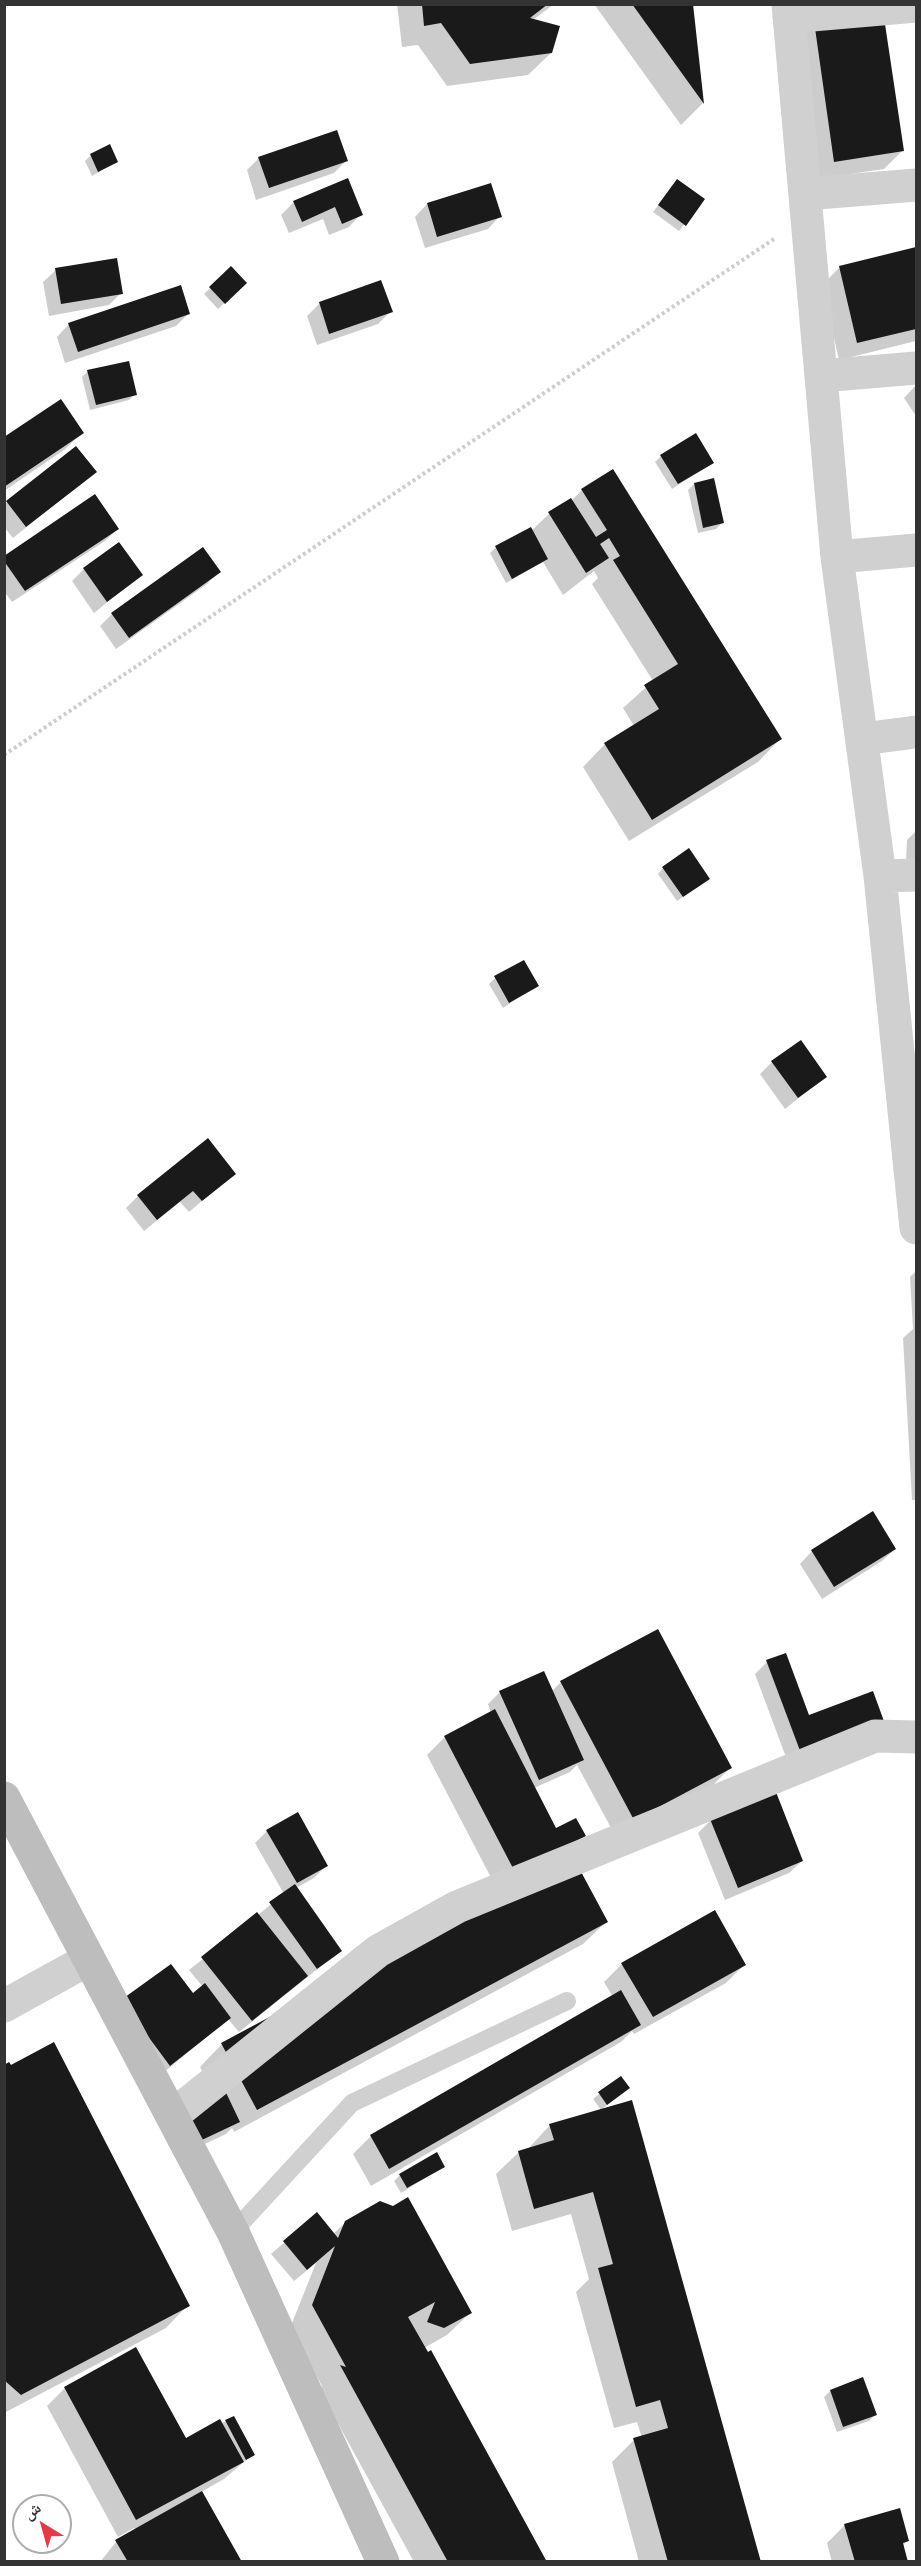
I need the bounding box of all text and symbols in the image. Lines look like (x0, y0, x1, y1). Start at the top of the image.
north arrow (12, 2494, 72, 2554)
text: ش (21, 2500, 44, 2523)

